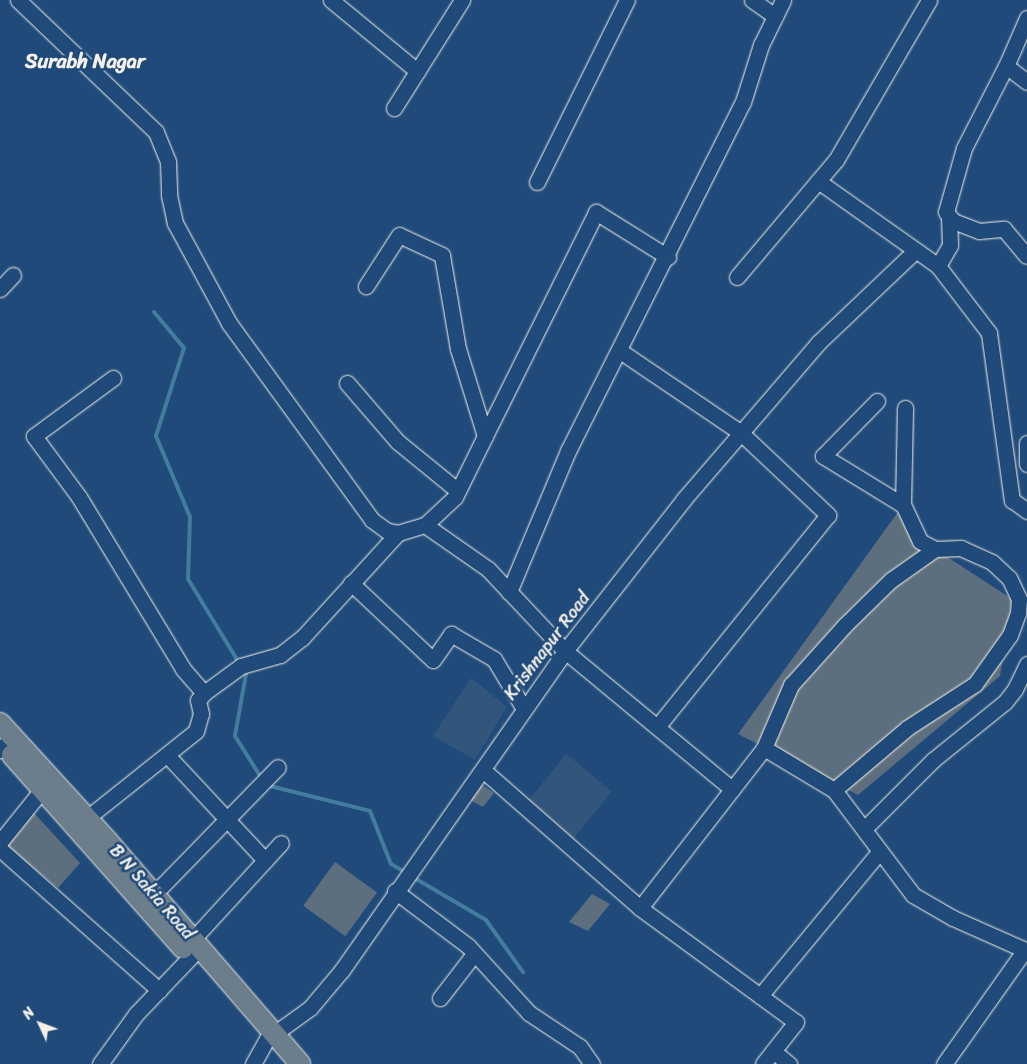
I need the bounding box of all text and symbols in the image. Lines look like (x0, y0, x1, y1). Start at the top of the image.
district label: Surabh Nagar (25, 49, 145, 73)
street label: Krishnapur Road (499, 588, 595, 704)
street label: B N Sakia Road (104, 839, 200, 945)
north arrow (15, 999, 65, 1049)
text: N (16, 1001, 41, 1026)

